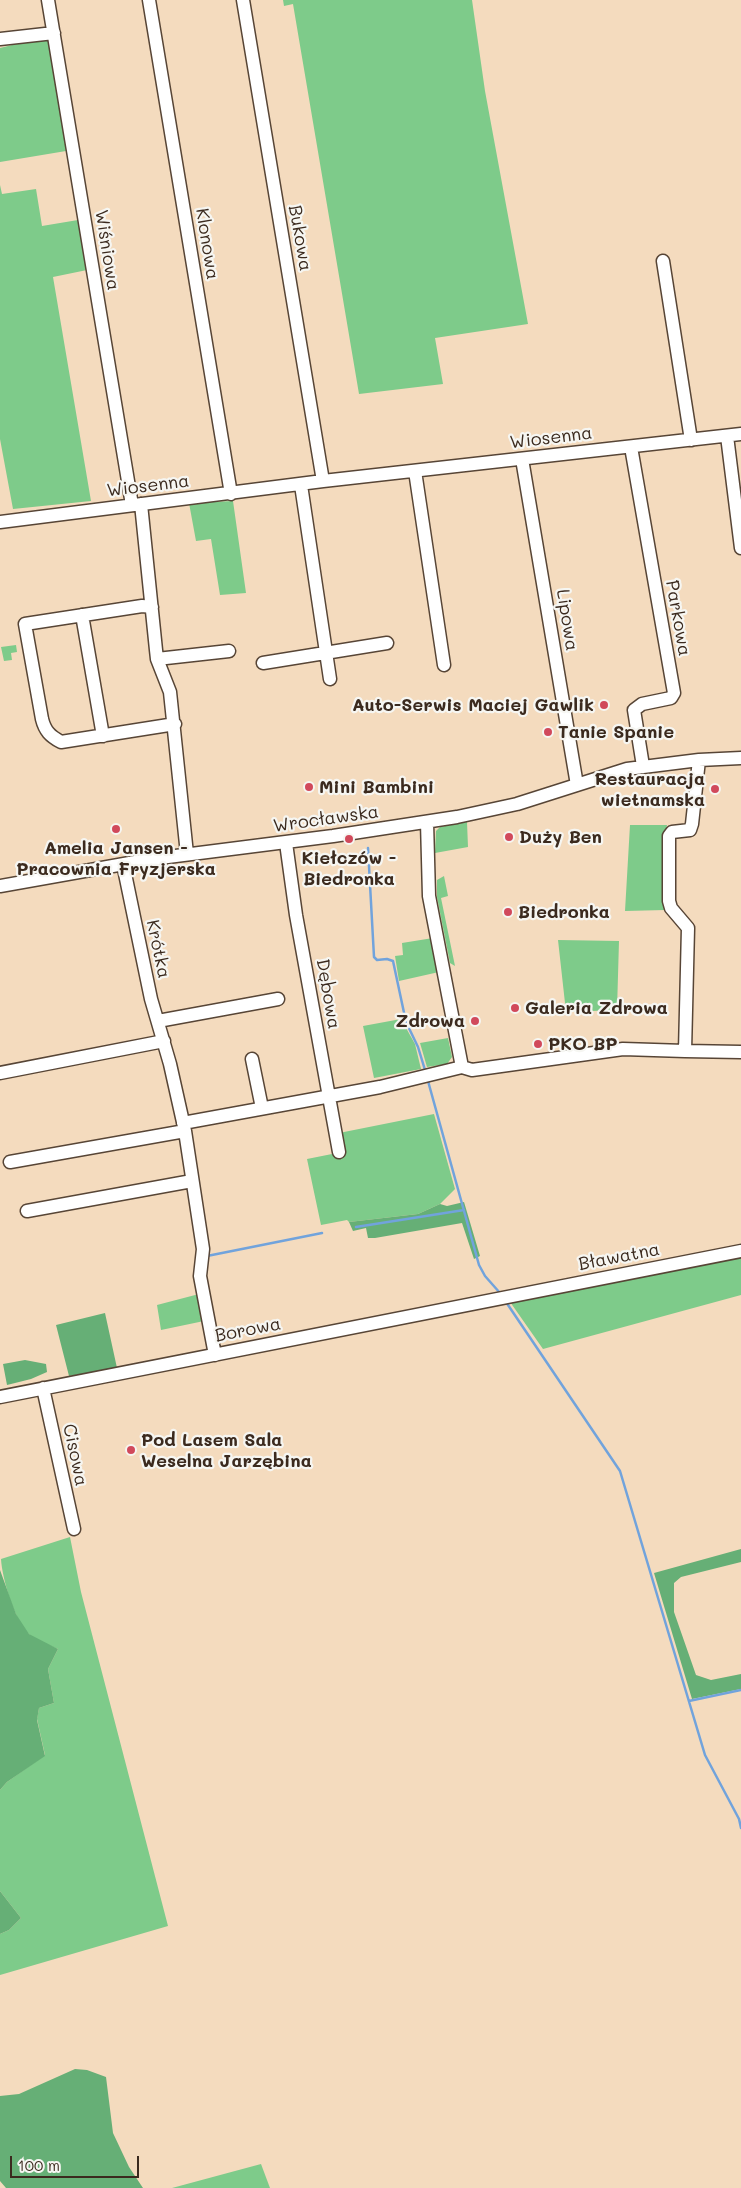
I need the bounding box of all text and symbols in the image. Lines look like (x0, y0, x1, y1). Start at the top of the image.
street label: Bukowa (284, 203, 316, 273)
street label: Klonowa (191, 207, 223, 281)
street label: Wiśniowa (90, 208, 124, 292)
street label: Wiosenna (508, 422, 594, 454)
street label: Wiosenna (105, 470, 191, 502)
street label: Parkowa (661, 578, 695, 658)
street label: Lipowa (551, 588, 583, 652)
place label: Auto-Serwis Maciej Gawlik (352, 694, 594, 716)
marker: Auto-Serwis Maciej Gawlik (598, 699, 610, 711)
place label: Tanie Spanie (558, 721, 674, 743)
marker: Tanie Spanie (542, 726, 554, 738)
place label: Restauracja wietnamska (594, 768, 705, 811)
place label: Mini Bambini (319, 776, 434, 798)
marker: Mini Bambini (303, 781, 315, 793)
marker: Restauracja wietnamska (709, 783, 721, 795)
street label: Wrocławska (272, 801, 380, 837)
marker: Amelia Jansen - Pracownia Fryzjerska (110, 823, 122, 835)
place label: Duży Ben (519, 826, 602, 848)
marker: Duży Ben (503, 831, 515, 843)
marker: Kiełczów - Biedronka (343, 833, 355, 845)
place label: Amelia Jansen - Pracownia Fryzjerska (16, 837, 216, 880)
place label: Kiełczów - Biedronka (302, 847, 396, 890)
place label: Biedronka (518, 901, 610, 923)
marker: Biedronka (502, 906, 514, 918)
street label: Krótka (141, 918, 175, 980)
street label: Dębowa (311, 957, 345, 1031)
place label: Galeria Zdrowa (525, 997, 668, 1019)
marker: Galeria Zdrowa (509, 1002, 521, 1014)
place label: Zdrowa (396, 1010, 465, 1032)
marker: Zdrowa (469, 1015, 481, 1027)
place label: PKO BP (548, 1033, 618, 1055)
marker: PKO BP (532, 1038, 544, 1050)
street label: Bławatna (577, 1239, 661, 1275)
street label: Borowa (213, 1313, 283, 1347)
street label: Cisowa (58, 1422, 92, 1488)
place label: Pod Lasem Sala Weselna Jarzębina (141, 1429, 312, 1472)
marker: Pod Lasem Sala Weselna Jarzębina (125, 1444, 137, 1456)
scale bar (12, 2146, 141, 2178)
text: 100 m (18, 2155, 60, 2175)

